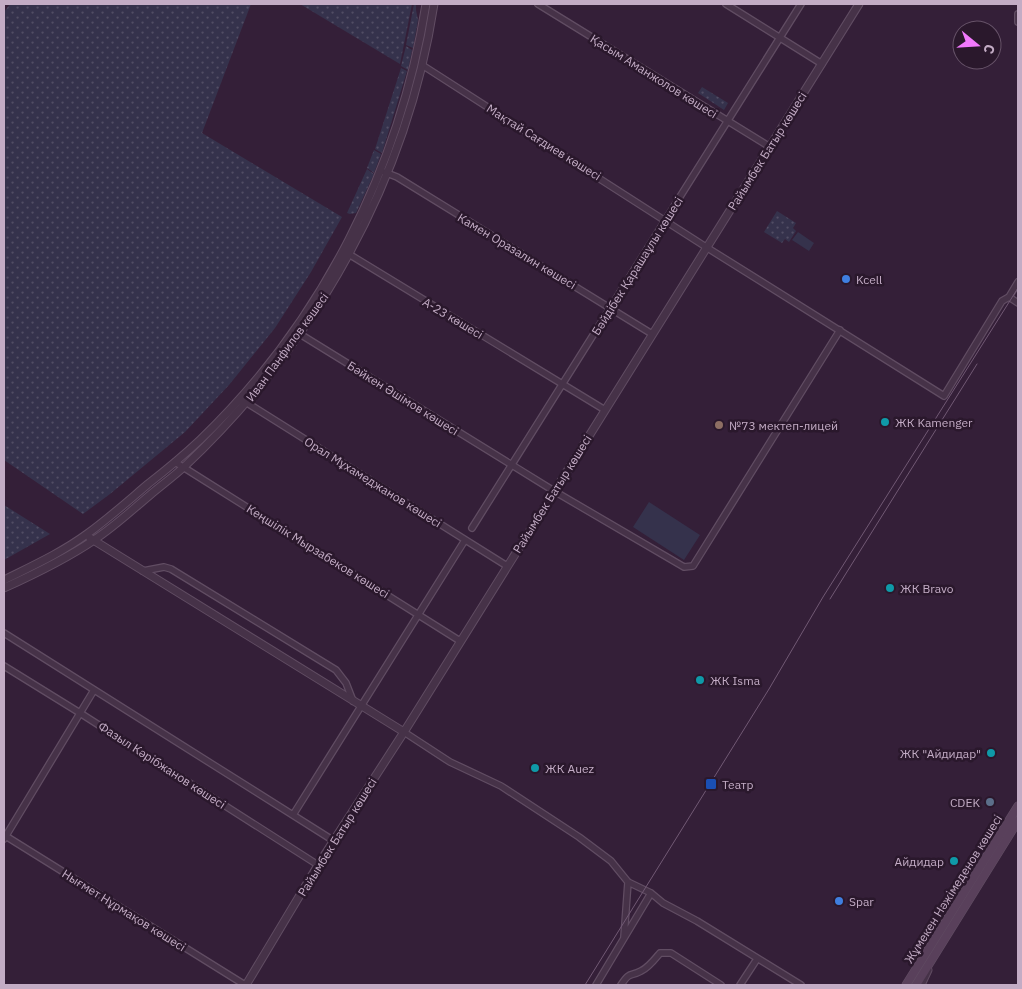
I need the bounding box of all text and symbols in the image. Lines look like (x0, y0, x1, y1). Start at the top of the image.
north arrow (952, 20, 1002, 70)
street label: Қасым Аманжолов көшесі (588, 31, 720, 121)
text: С (979, 42, 999, 56)
street label: Райымбек Батыр көшесі (724, 89, 810, 213)
street label: Мақтай Сағдиев көшесі (484, 101, 604, 183)
street label: Бәйдібек Қарашаұлы көшесі (588, 194, 686, 338)
street label: Камен Оразалин көшесі (455, 210, 579, 292)
place label: Kcell (856, 272, 882, 287)
marker: Kcell (840, 273, 852, 285)
street label: Иван Панфилов көшесі (243, 290, 331, 404)
street label: А-23 көшесі (420, 294, 486, 342)
street label: Бәйкен Әшімов көшесі (345, 358, 461, 438)
place label: ЖК Kamenger (895, 415, 973, 430)
marker: ЖК Kamenger (879, 416, 891, 428)
place label: №73 мектеп-лицей (729, 418, 838, 433)
marker: №73 мектеп-лицей (713, 419, 725, 431)
street label: Райымбек Батыр көшесі (509, 432, 595, 556)
street label: Орал Мұхамеджанов көшесі (302, 434, 444, 530)
street label: Кеңшілік Мырзабеков көшесі (244, 501, 392, 601)
place label: ЖК Bravo (900, 581, 954, 596)
marker: ЖК Bravo (884, 582, 896, 594)
place label: ЖК Isma (710, 673, 761, 688)
marker: ЖК Isma (694, 674, 706, 686)
street label: Фазыл Кәрібжанов көшесі (96, 718, 228, 812)
place label: ЖК "Айдидар" (900, 746, 981, 761)
marker: ЖК "Айдидар" (985, 747, 997, 759)
place label: ЖК Auez (545, 761, 595, 776)
marker: ЖК Auez (529, 762, 541, 774)
street label: Райымбек Батыр көшесі (294, 775, 380, 899)
marker: Театр (704, 777, 718, 791)
place label: Театр (722, 777, 754, 792)
place label: CDEK (950, 795, 980, 810)
marker: CDEK (984, 796, 996, 808)
street label: Жұмекен Нәжімеденов көшесі (901, 812, 1005, 966)
place label: Айдидар (894, 854, 944, 869)
marker: Айдидар (948, 855, 960, 867)
street label: Нығмет Нұрмақов көшесі (59, 866, 189, 954)
place label: Spar (849, 894, 874, 909)
marker: Spar (833, 895, 845, 907)

